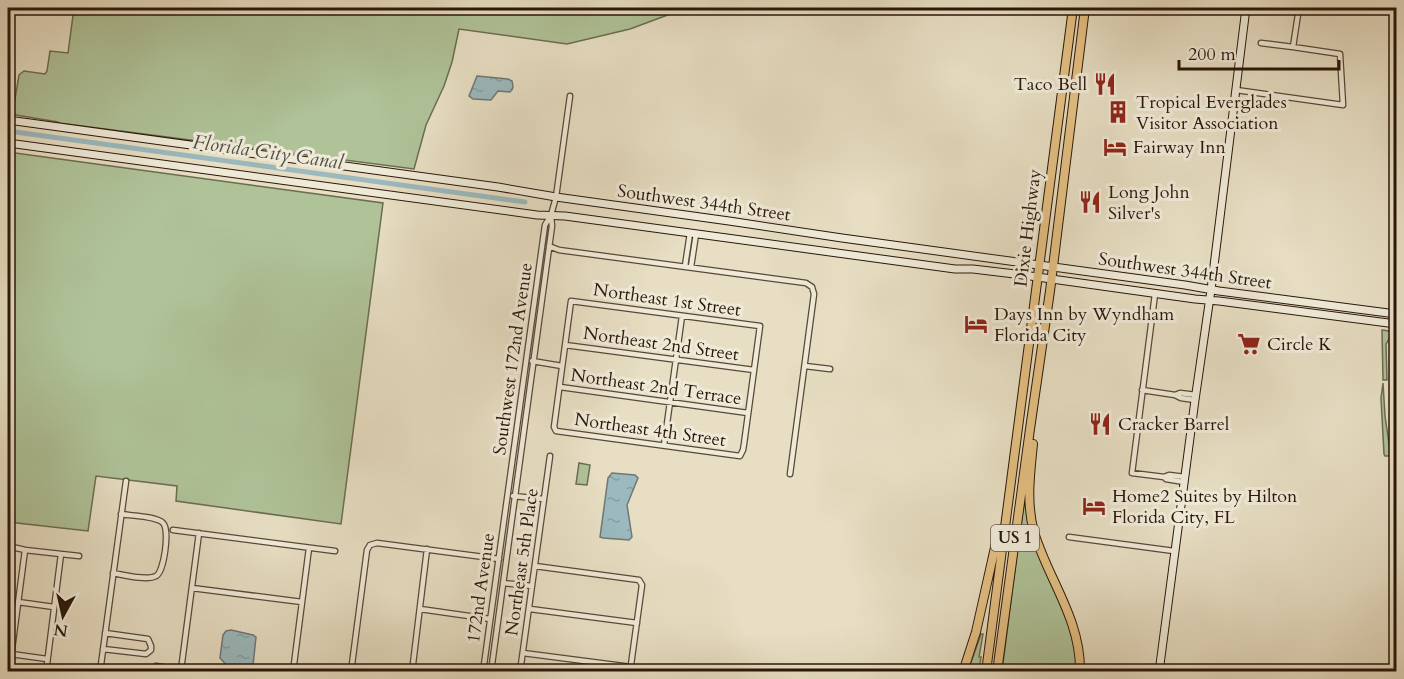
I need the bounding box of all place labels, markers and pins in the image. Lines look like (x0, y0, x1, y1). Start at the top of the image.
restaurant icon: Taco Bell (1092, 71, 1118, 97)
place label: Taco Bell (1014, 72, 1087, 97)
place label: Tropical Everglades Visitor Association (1136, 90, 1287, 136)
building icon: Tropical Everglades Visitor Association (1105, 99, 1131, 125)
hotel icon: Fairway Inn (1102, 134, 1128, 160)
place label: Fairway Inn (1133, 135, 1227, 160)
place label: Long John Silver's (1108, 180, 1190, 226)
restaurant icon: Long John Silver's (1077, 189, 1103, 215)
place label: Days Inn by Wyndham Florida City (994, 302, 1175, 348)
hotel icon: Days Inn by Wyndham Florida City (963, 311, 989, 337)
supermarket icon: Circle K (1236, 331, 1262, 357)
place label: Circle K (1267, 332, 1332, 357)
restaurant icon: Cracker Barrel (1087, 411, 1113, 437)
place label: Cracker Barrel (1118, 412, 1230, 437)
place label: Home2 Suites by Hilton Florida City, FL (1112, 484, 1298, 530)
hotel icon: Home2 Suites by Hilton Florida City, FL (1081, 493, 1107, 519)

